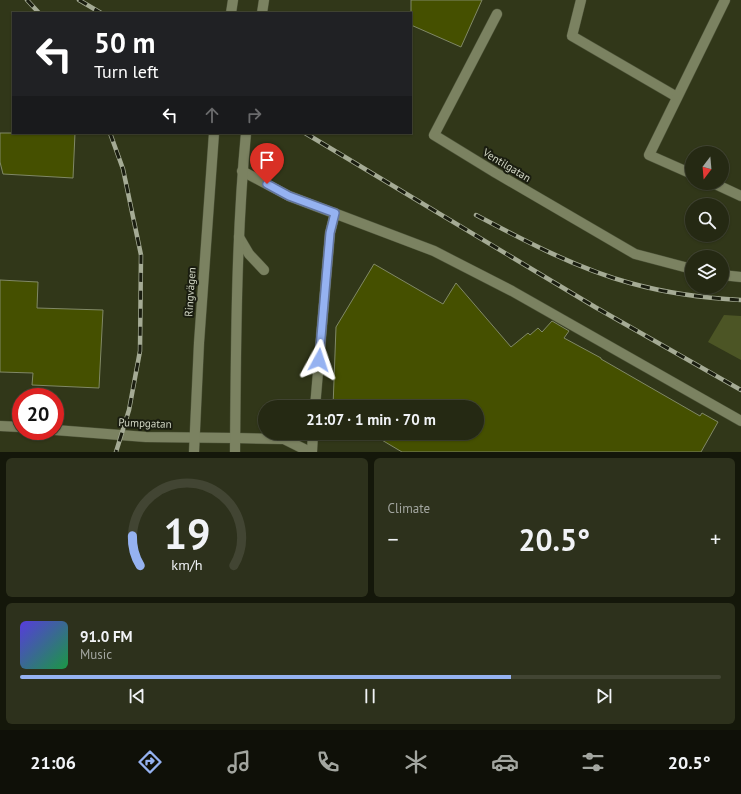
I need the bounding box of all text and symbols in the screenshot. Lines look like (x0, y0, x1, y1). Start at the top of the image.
text: 50 m (94, 24, 155, 61)
icon: left (28, 28, 80, 80)
text: Turn left (94, 60, 159, 83)
icon: left (159, 104, 181, 126)
icon: ahead (201, 104, 223, 126)
icon: right (243, 104, 265, 126)
pin (250, 143, 284, 184)
street label: Ventilgatan (480, 145, 534, 185)
north arrow (685, 146, 729, 190)
map controls (685, 146, 729, 294)
icon: arrive (256, 149, 278, 171)
button: search (685, 198, 729, 242)
button: layers (685, 250, 729, 294)
street label: Ringvägen (181, 267, 199, 317)
position arrow (298, 339, 340, 381)
speed limit sign: 20 (12, 388, 64, 440)
text: 21:07 · 1 min · 70 m (306, 410, 436, 429)
street label: Pumpgatan (118, 415, 172, 431)
text: Climate (388, 500, 430, 517)
text: 19 (163, 506, 210, 559)
text: 20.5° (518, 520, 590, 559)
text: − (388, 525, 399, 553)
text: + (710, 525, 721, 553)
text: km/h (171, 554, 202, 573)
text: 91.0 FM (80, 627, 133, 646)
text: Music (80, 646, 112, 663)
icon: previous (126, 685, 148, 707)
icon: pause (359, 685, 381, 707)
icon: next (593, 685, 615, 707)
icon: directions (136, 748, 164, 776)
icon: music (225, 748, 253, 776)
icon: phone (314, 748, 342, 776)
icon: climate (402, 748, 430, 776)
icon: car (491, 748, 519, 776)
icon: filters (579, 748, 607, 776)
text: 21:06 (30, 751, 76, 774)
text: 20.5° (668, 751, 711, 774)

